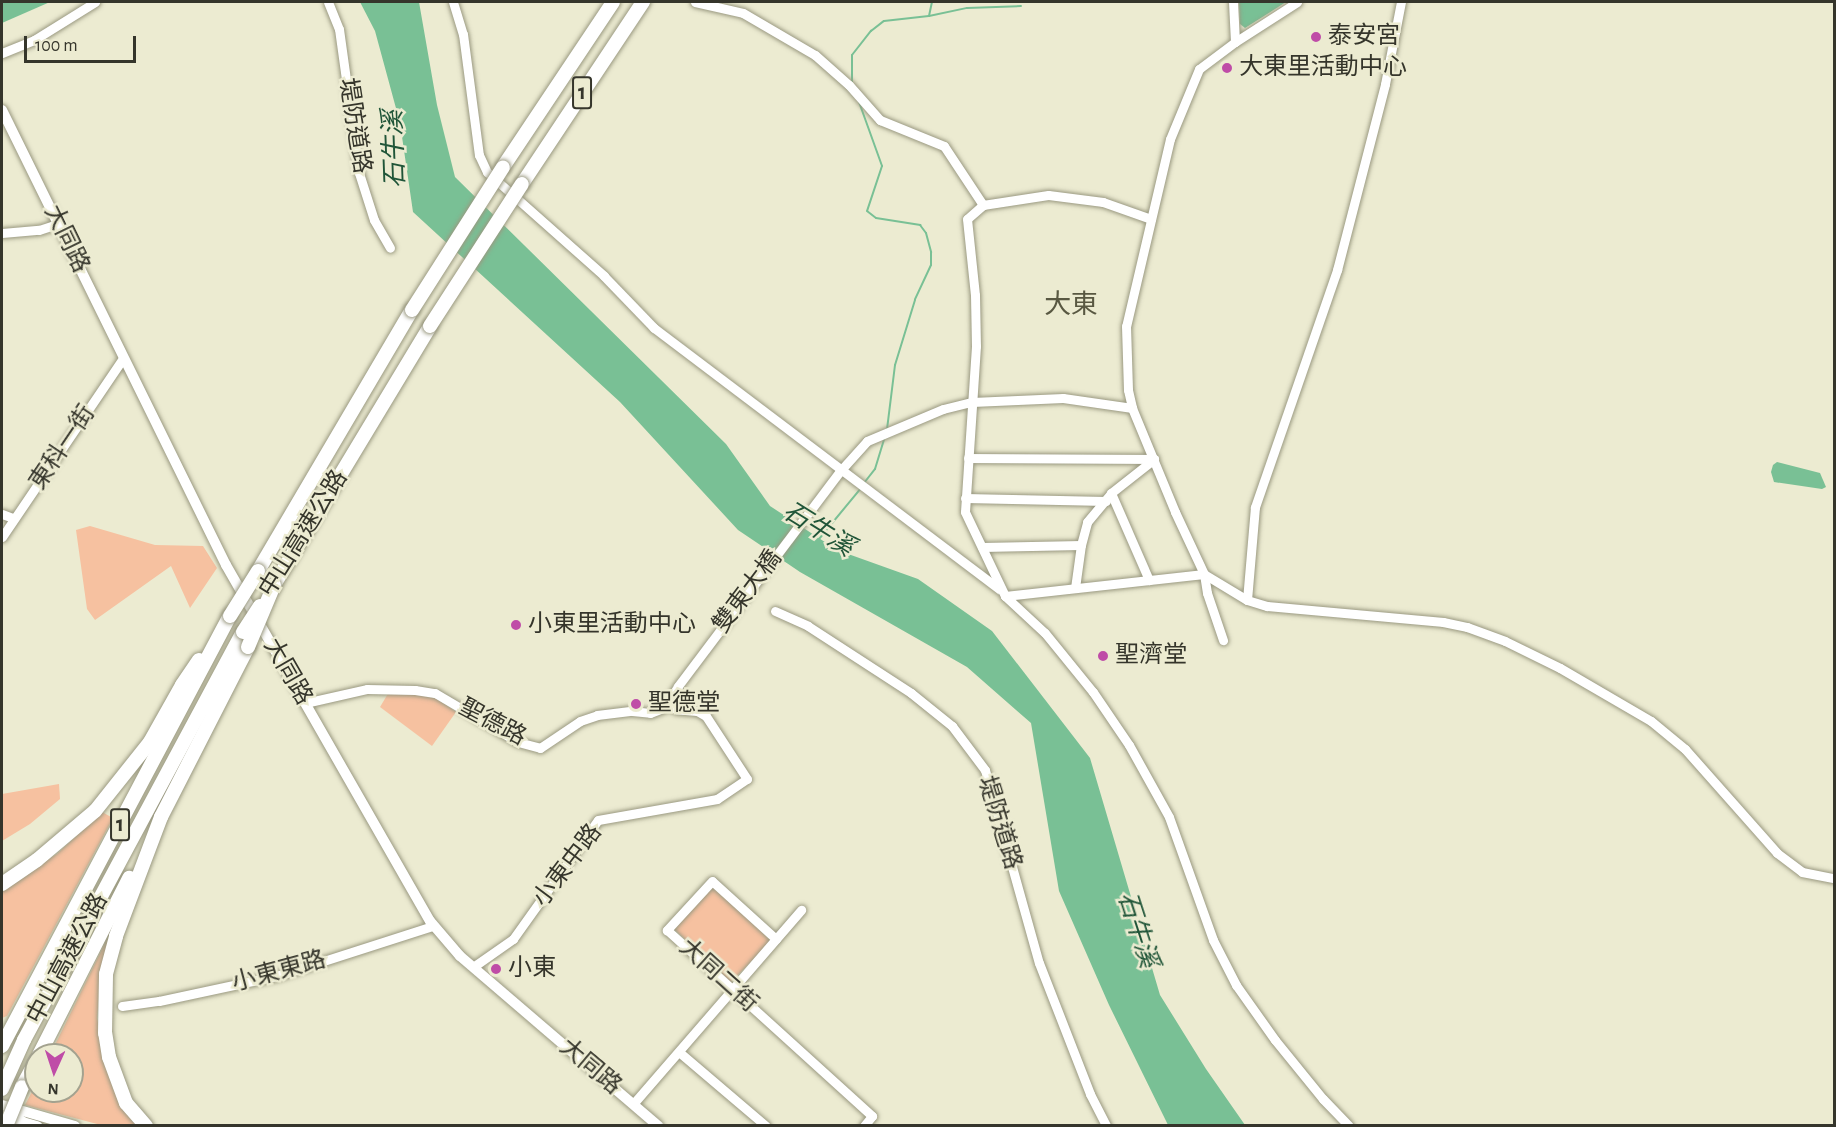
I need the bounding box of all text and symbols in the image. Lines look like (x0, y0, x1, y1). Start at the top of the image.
place label: 泰安宮 (1328, 23, 1400, 51)
scale bar (27, 24, 140, 62)
marker: 泰安宮 (1309, 30, 1323, 44)
text: 100 m (35, 37, 78, 55)
place label: 大東里活動中心 (1239, 54, 1407, 82)
marker: 大東里活動中心 (1220, 61, 1234, 75)
road number: 1 (572, 74, 592, 112)
street label: 堤防道路 (332, 76, 376, 176)
water label: 石牛溪 (378, 109, 412, 189)
street label: 大同路 (37, 200, 95, 278)
district label: 大東 (1044, 289, 1098, 321)
street label: 東科一街 (24, 400, 102, 496)
street label: 中山高速公路 (254, 465, 354, 603)
water label: 石牛溪 (777, 496, 859, 564)
street label: 雙東大橋 (708, 545, 788, 639)
place label: 小東里活動中心 (528, 611, 696, 639)
marker: 小東里活動中心 (509, 618, 523, 632)
street label: 大同路 (257, 634, 317, 710)
place label: 聖濟堂 (1115, 642, 1187, 670)
marker: 聖濟堂 (1096, 649, 1110, 663)
place label: 聖德堂 (648, 690, 720, 718)
street label: 聖德路 (453, 693, 531, 753)
marker: 聖德堂 (629, 697, 643, 711)
street label: 堤防道路 (971, 773, 1027, 873)
road number: 1 (110, 806, 130, 844)
street label: 小東中路 (528, 819, 608, 913)
water label: 石牛溪 (1110, 888, 1164, 972)
street label: 中山高速公路 (21, 889, 115, 1029)
street label: 大同二街 (673, 933, 763, 1019)
street label: 小東東路 (229, 946, 329, 998)
place label: 小東 (508, 955, 556, 983)
marker: 小東 (489, 962, 503, 976)
street label: 大同路 (553, 1033, 627, 1101)
north arrow (24, 1043, 84, 1103)
text: N (47, 1081, 59, 1097)

